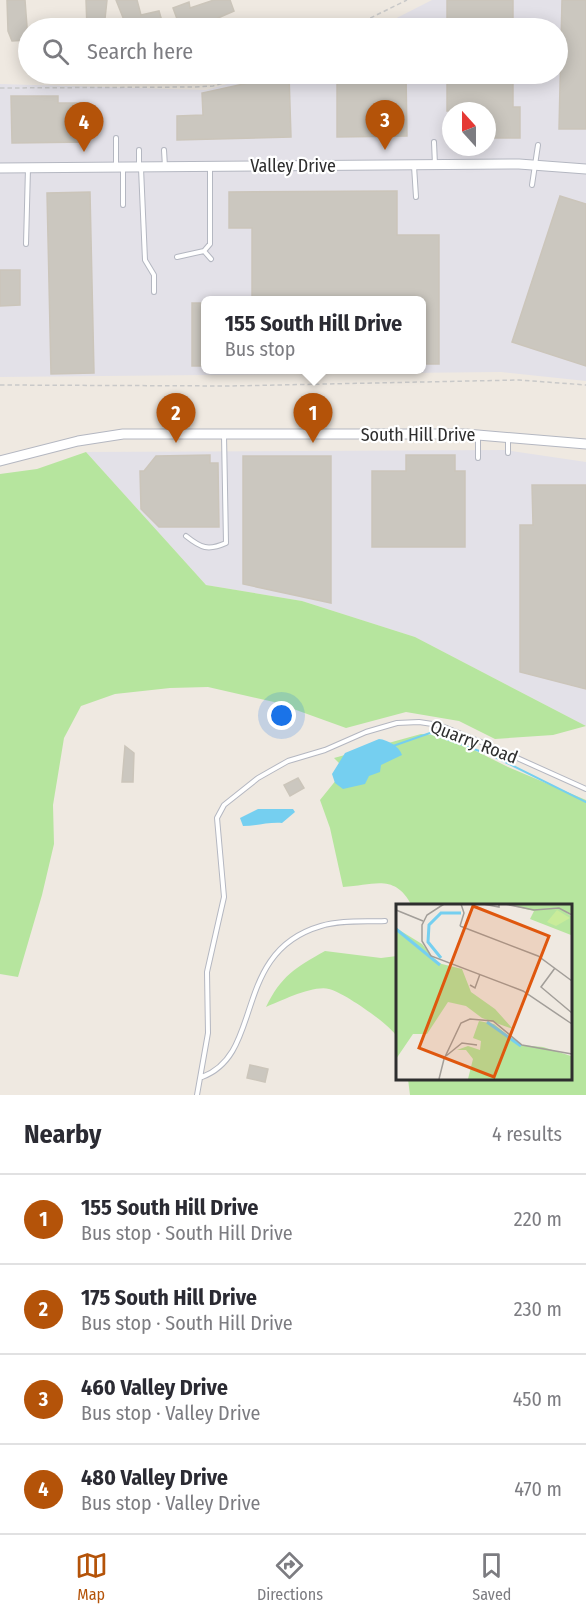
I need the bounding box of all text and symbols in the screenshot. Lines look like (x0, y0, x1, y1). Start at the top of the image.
search box (18, 18, 568, 84)
icon: search (39, 35, 72, 68)
text: Search here (87, 38, 193, 65)
pin: 3 (366, 100, 404, 150)
pin: 4 (64, 102, 104, 152)
north arrow (442, 102, 496, 156)
street label: Valley Drive (250, 155, 336, 177)
popup (201, 296, 426, 374)
text: 155 South Hill Drive (225, 310, 402, 337)
text: Bus stop (225, 337, 295, 361)
pin: 2 (156, 394, 195, 443)
pin: 1 (294, 394, 332, 443)
street label: South Hill Drive (361, 424, 475, 446)
your location (267, 701, 296, 730)
street label: Quarry Road (427, 715, 521, 769)
inset map (396, 904, 571, 1080)
text: Nearby (24, 1119, 101, 1150)
text: 4 results (492, 1122, 562, 1146)
text: 155 South Hill Drive (81, 1194, 259, 1221)
text: 1 (39, 1207, 48, 1231)
text: 220 m (514, 1207, 562, 1231)
text: Bus stop · South Hill Drive (81, 1221, 293, 1245)
text: 175 South Hill Drive (81, 1284, 257, 1311)
text: 2 (39, 1297, 48, 1321)
text: 230 m (514, 1297, 562, 1321)
text: Bus stop · South Hill Drive (81, 1311, 293, 1335)
text: 460 Valley Drive (81, 1374, 228, 1401)
text: 3 (39, 1387, 48, 1411)
text: 450 m (513, 1387, 562, 1411)
text: Bus stop · Valley Drive (81, 1401, 260, 1425)
text: 480 Valley Drive (81, 1464, 228, 1491)
text: 4 (38, 1477, 49, 1501)
text: 470 m (514, 1477, 562, 1501)
text: Bus stop · Valley Drive (81, 1491, 260, 1515)
tab: Map (75, 1549, 108, 1604)
tab: Directions (257, 1549, 323, 1604)
tab: Saved (472, 1549, 511, 1604)

